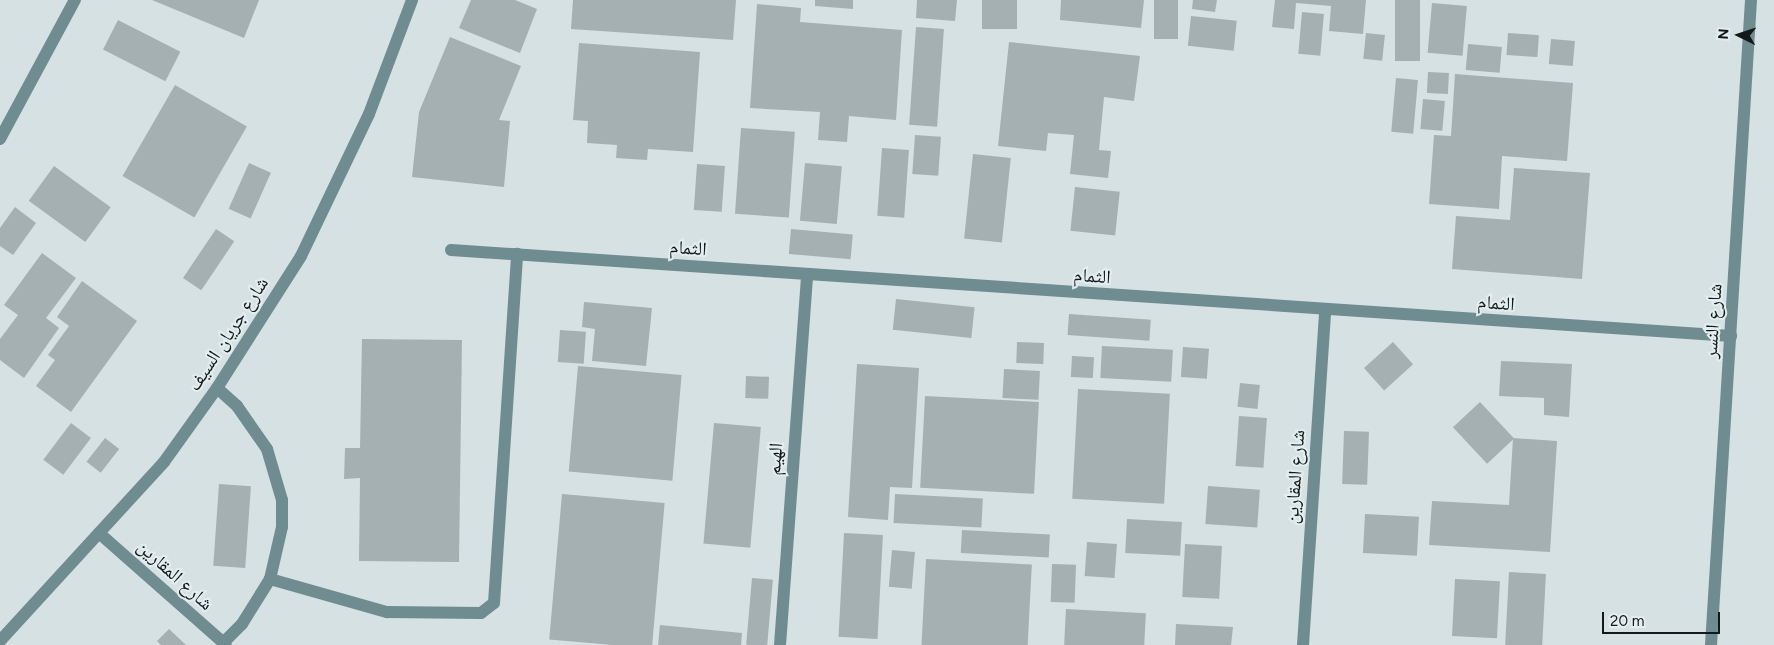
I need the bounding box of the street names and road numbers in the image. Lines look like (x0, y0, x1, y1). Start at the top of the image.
street label: الثمام (669, 235, 707, 261)
street label: الثمام (1073, 263, 1111, 289)
street label: شارع جريان السيف (183, 273, 273, 395)
street label: شارع النسر (1699, 283, 1727, 359)
street label: الثمام (1477, 290, 1515, 316)
street label: شارع المقارين (1280, 429, 1310, 525)
street label: الهيم (762, 442, 788, 476)
street label: شارع المقارين (132, 535, 218, 615)

